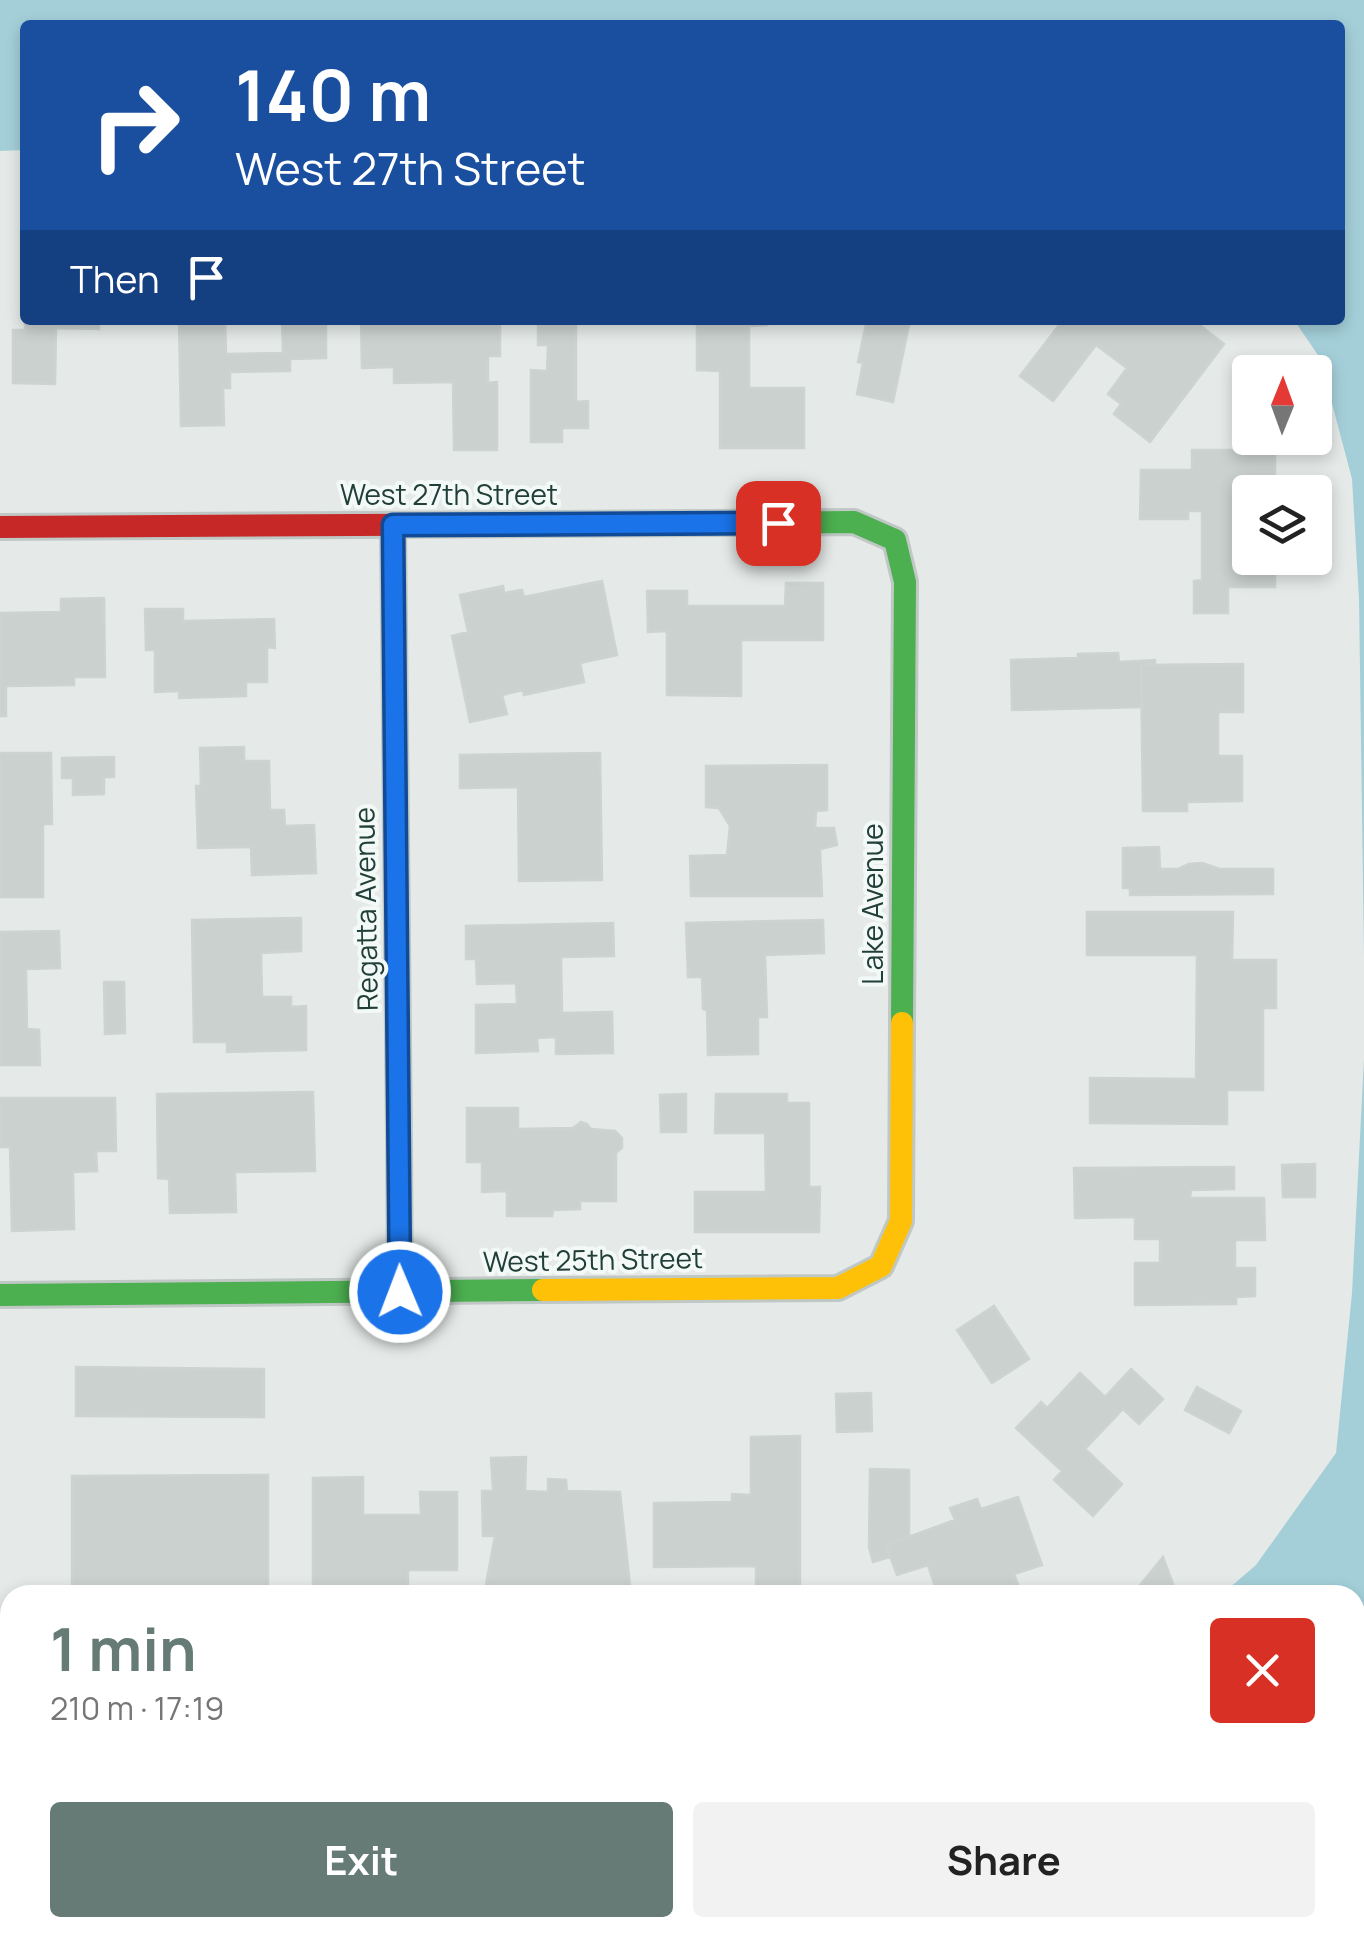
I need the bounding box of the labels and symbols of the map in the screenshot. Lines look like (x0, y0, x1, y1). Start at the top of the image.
north arrow (1232, 355, 1332, 455)
street label: West 27th Street (340, 475, 558, 513)
pin (736, 481, 821, 566)
street label: Regatta Avenue (344, 807, 386, 1011)
street label: Lake Avenue (853, 823, 891, 985)
street label: West 25th Street (483, 1238, 703, 1280)
position arrow (348, 1240, 452, 1344)

